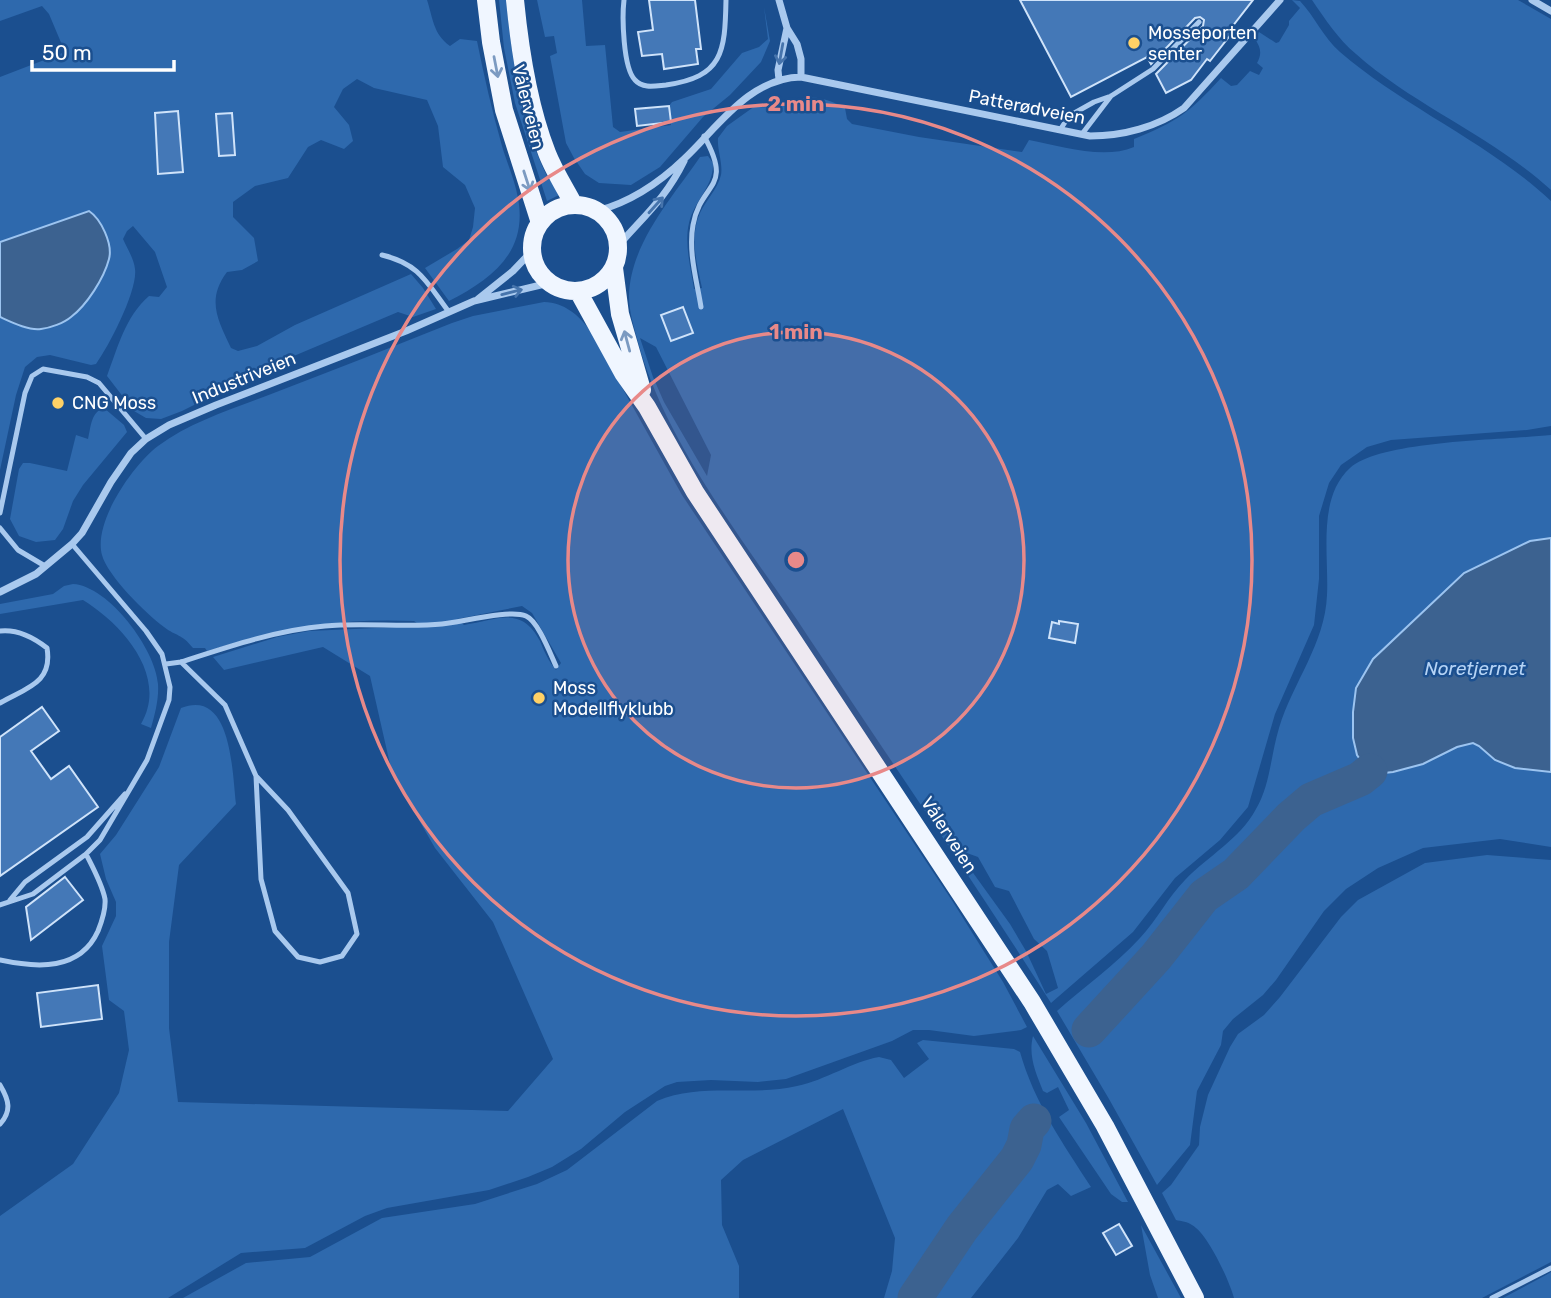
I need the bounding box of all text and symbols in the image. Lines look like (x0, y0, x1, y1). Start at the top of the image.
place label: Mosseporten senter (1148, 22, 1257, 65)
scale bar (32, 28, 173, 72)
marker: Mosseporten senter (1126, 35, 1142, 51)
text: 50 m (42, 40, 92, 65)
one-way arrow (774, 42, 788, 65)
one-way arrow (490, 55, 503, 78)
street label: Vålerveien (507, 62, 549, 152)
street label: Patterødveien (967, 85, 1087, 129)
text: 2 min (768, 91, 824, 116)
one-way arrow (521, 169, 534, 191)
one-way arrow (648, 196, 664, 214)
one-way arrow (500, 285, 523, 298)
text: 1 min (769, 319, 823, 344)
one-way arrow (620, 331, 633, 353)
street label: Industriveien (189, 347, 299, 409)
place label: CNG Moss (72, 392, 156, 414)
marker: CNG Moss (50, 395, 66, 411)
centre of rings (784, 548, 808, 572)
water label: Noretjernet (1424, 657, 1526, 680)
place label: Moss Modellflyklubb (553, 677, 674, 720)
marker: Moss Modellflyklubb (531, 690, 547, 706)
street label: Vålerveien (916, 792, 982, 878)

